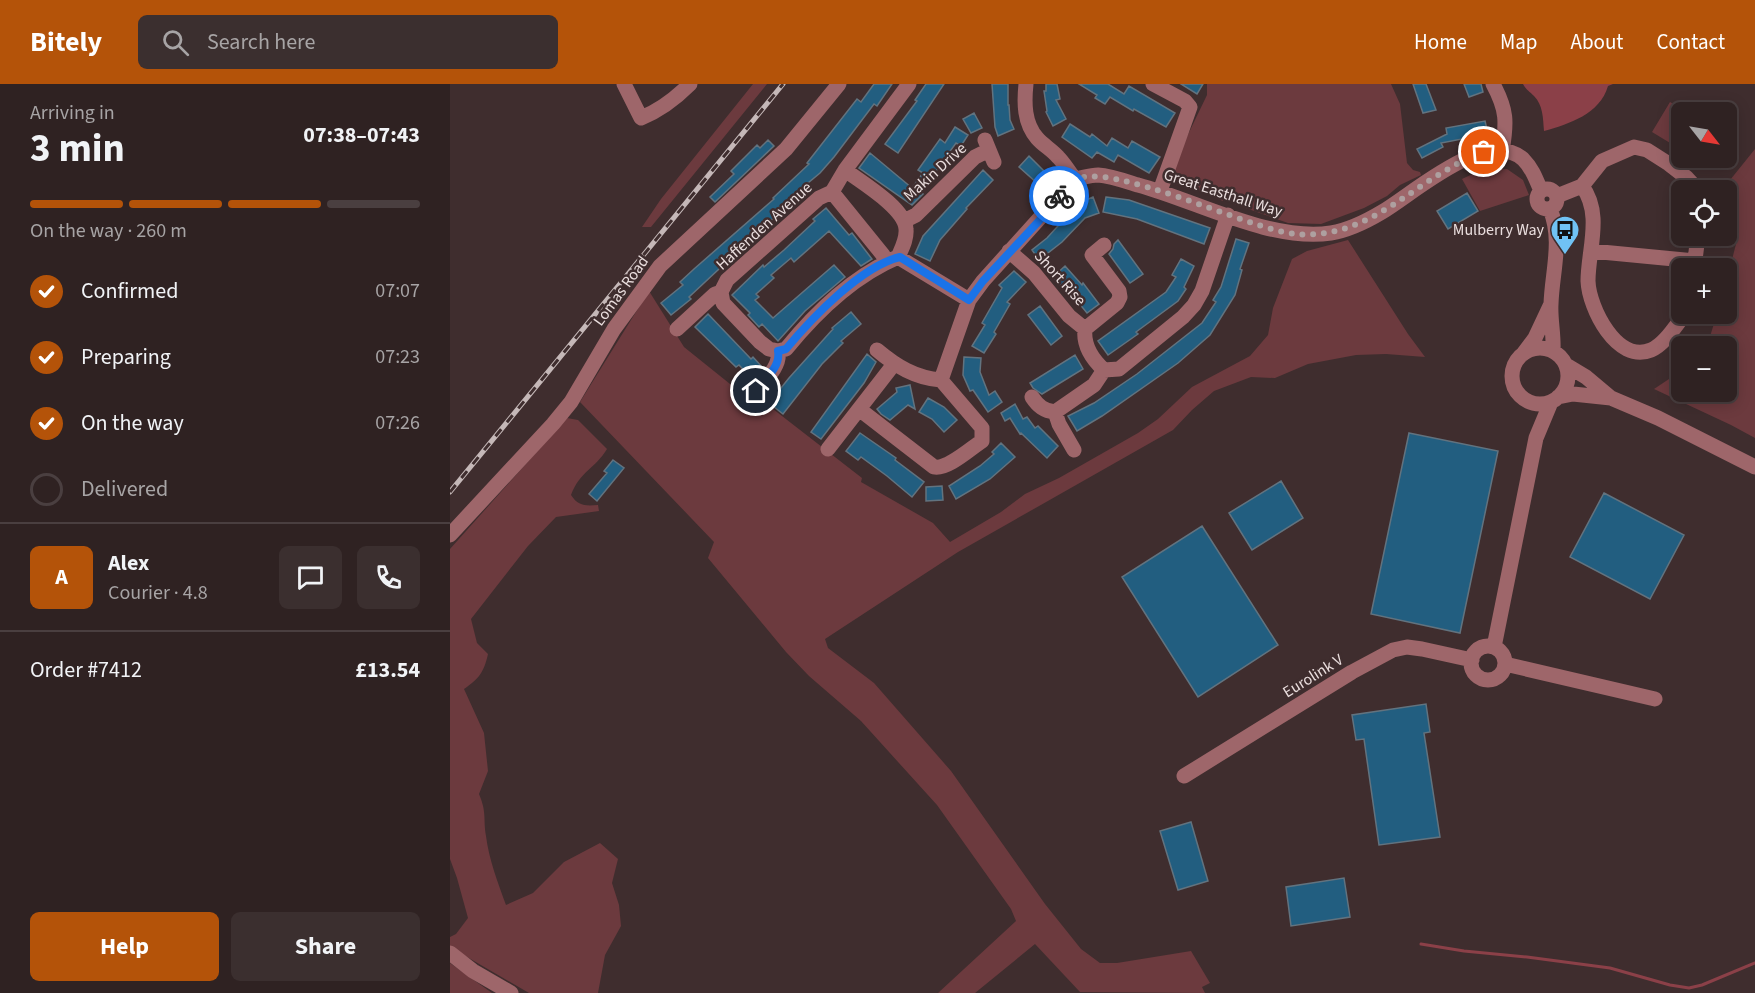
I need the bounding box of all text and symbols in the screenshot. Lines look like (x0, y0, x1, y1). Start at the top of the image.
search box (138, 15, 558, 69)
text: Bitely (30, 22, 102, 62)
icon: search (159, 26, 192, 59)
text: Search here (207, 26, 315, 58)
text: Home (1414, 27, 1467, 57)
text: Map (1500, 27, 1538, 57)
text: About (1571, 27, 1623, 57)
text: Contact (1656, 27, 1725, 57)
text: Arriving in (30, 99, 115, 127)
north arrow (1671, 102, 1737, 168)
map controls (1671, 102, 1737, 402)
text: 07:38–07:43 (303, 119, 420, 151)
text: 3 min (30, 121, 125, 177)
pin (1458, 126, 1509, 177)
icon: bag (1467, 135, 1500, 168)
street label: Makin Drive (899, 138, 971, 206)
street label: Great Easthall Way (1161, 163, 1286, 223)
courier (1029, 166, 1089, 226)
street label: Haffenden Avenue (711, 177, 817, 275)
icon: bike (1043, 180, 1076, 213)
button: locate (1671, 180, 1737, 246)
bus stop icon: Mulberry Way (1549, 214, 1581, 256)
text: On the way · 260 m (30, 217, 187, 245)
place label: Mulberry Way (1453, 219, 1545, 241)
street label: Short Rise (1029, 245, 1091, 311)
street label: Lomas Road (588, 251, 654, 331)
button: + (1671, 258, 1737, 324)
icon: check (30, 275, 63, 308)
text: Confirmed (81, 275, 178, 307)
text: 07:07 (375, 277, 420, 305)
button: − (1671, 336, 1737, 402)
icon: check (30, 341, 63, 374)
text: Preparing (81, 341, 171, 373)
text: 07:23 (375, 343, 420, 371)
pin (730, 365, 781, 416)
icon: home (739, 374, 772, 407)
icon: check (30, 407, 63, 440)
text: On the way (81, 407, 184, 439)
text: 07:26 (375, 409, 420, 437)
text: Delivered (81, 473, 168, 505)
button: chat (279, 546, 342, 609)
button: phone (357, 546, 420, 609)
text: Alex (108, 547, 149, 579)
text: A (55, 561, 68, 593)
text: Courier · 4.8 (108, 579, 208, 607)
street label: Eurolink V (1279, 648, 1348, 703)
text: Order #7412 (30, 654, 142, 686)
text: £13.54 (355, 654, 420, 686)
button: Help (30, 912, 219, 981)
button: Share (231, 912, 420, 981)

